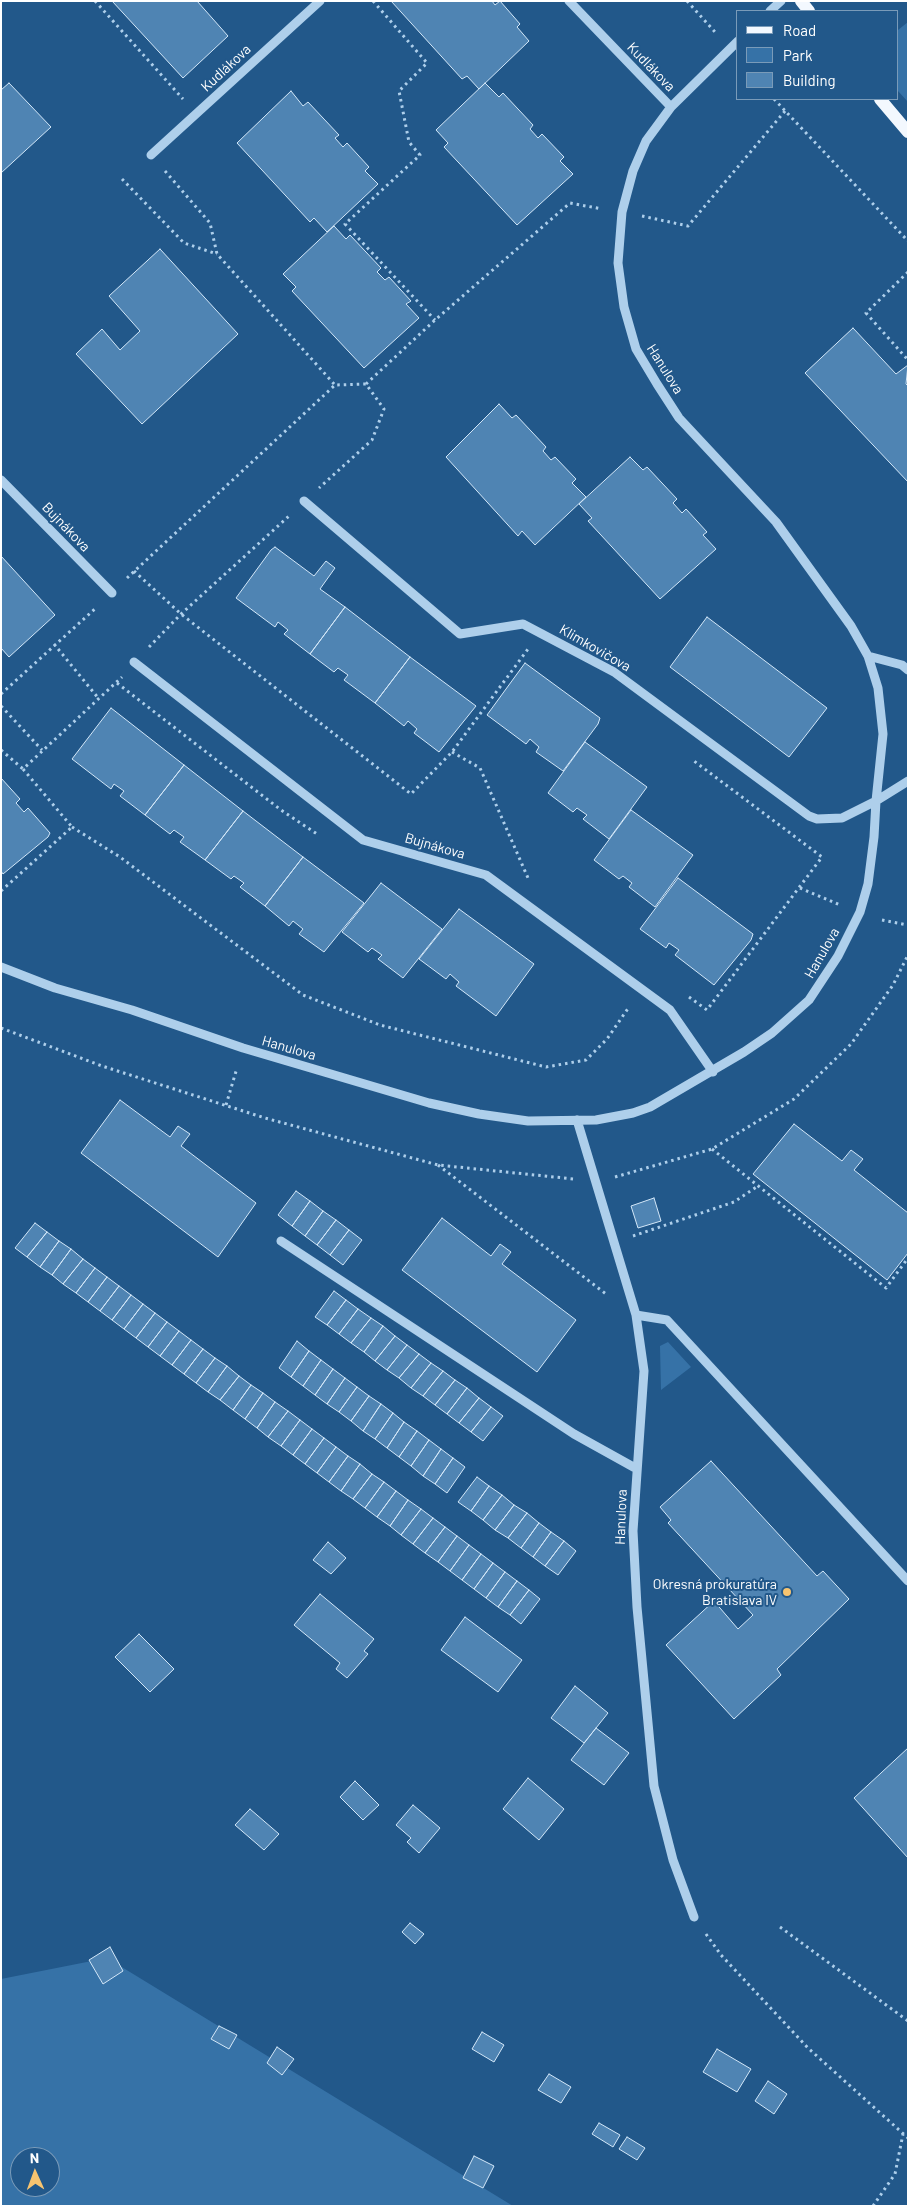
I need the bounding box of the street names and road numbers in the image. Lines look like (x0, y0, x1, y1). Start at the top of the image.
street label: Kudlákova (623, 39, 679, 95)
street label: Kudlákova (198, 41, 254, 95)
street label: Hanulova (643, 341, 687, 397)
street label: Bujnákova (38, 499, 94, 555)
street label: Klimkovičova (556, 621, 634, 675)
street label: Bujnákova (403, 829, 467, 863)
street label: Hanulova (801, 925, 843, 981)
street label: Hanulova (260, 1032, 318, 1064)
street label: Hanulova (612, 1489, 630, 1545)

